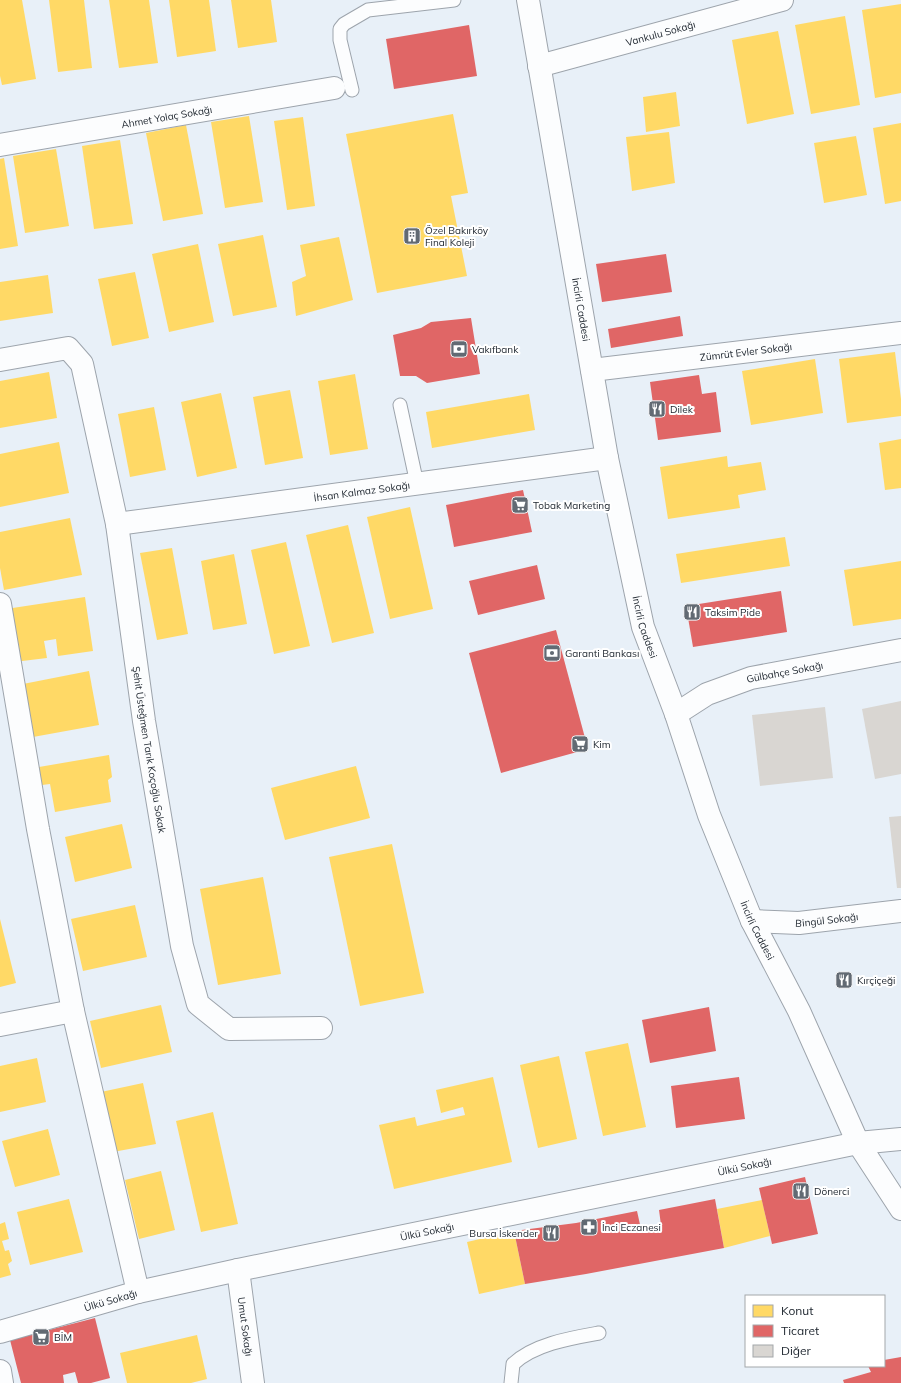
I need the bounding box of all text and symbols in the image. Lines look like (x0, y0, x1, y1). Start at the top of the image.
street label: Vankulu Sokağı (624, 17, 697, 49)
street label: Ahmet Yolaç Sokağı (120, 102, 213, 131)
place label: Özel Bakırköy Final Koleji (425, 224, 489, 249)
building icon: Özel Bakırköy Final Koleji (402, 226, 422, 246)
street label: İncirli Caddesi (569, 277, 593, 342)
bank icon: Vakıfbank (449, 339, 469, 359)
street label: Zümrüt Evler Sokağı (699, 340, 793, 364)
place label: Vakıfbank (472, 343, 519, 356)
restaurant icon: Dilek (647, 399, 667, 419)
place label: Dilek (670, 403, 694, 416)
street label: İhsan Kalmaz Sokağı (313, 478, 411, 504)
supermarket icon: Tobak Marketing (510, 495, 530, 515)
place label: Tobak Marketing (533, 499, 610, 512)
street label: İncirli Caddesi (630, 595, 661, 660)
restaurant icon: Taksim Pide (682, 602, 702, 622)
place label: Taksim Pide (705, 606, 760, 619)
bank icon: Garanti Bankası (542, 643, 562, 663)
place label: Garanti Bankası (565, 647, 639, 660)
street label: Gülbahçe Sokağı (744, 658, 824, 686)
street label: Şehit Üsteğmen Tarık Koçoğlu Sokak (130, 665, 169, 835)
supermarket icon: Kim (570, 734, 590, 754)
place label: Kim (593, 738, 611, 751)
street label: İncirli Caddesi (738, 899, 778, 962)
street label: Bingül Sokağı (795, 910, 859, 930)
restaurant icon: Kırçiçeği (834, 970, 854, 990)
place label: Kırçiçeği (857, 974, 895, 987)
street label: Ülkü Sokağı (716, 1154, 773, 1178)
restaurant icon: Dönerci (791, 1181, 811, 1201)
place label: Dönerci (814, 1185, 849, 1198)
pharmacy icon: İnci Eczanesi (579, 1217, 599, 1237)
street label: Ülkü Sokağı (399, 1219, 455, 1243)
place label: İnci Eczanesi (602, 1221, 661, 1234)
restaurant icon: Bursa İskender (541, 1223, 561, 1243)
place label: Bursa İskender (469, 1227, 538, 1240)
street label: Ülkü Sokağı (82, 1286, 139, 1314)
legend (745, 1295, 885, 1367)
street label: Umut Sokağı (235, 1296, 256, 1357)
text: Konut (781, 1303, 813, 1318)
text: Ticaret (781, 1323, 819, 1338)
supermarket icon: BİM (31, 1327, 51, 1347)
place label: BİM (54, 1331, 72, 1344)
text: Diğer (781, 1343, 812, 1358)

